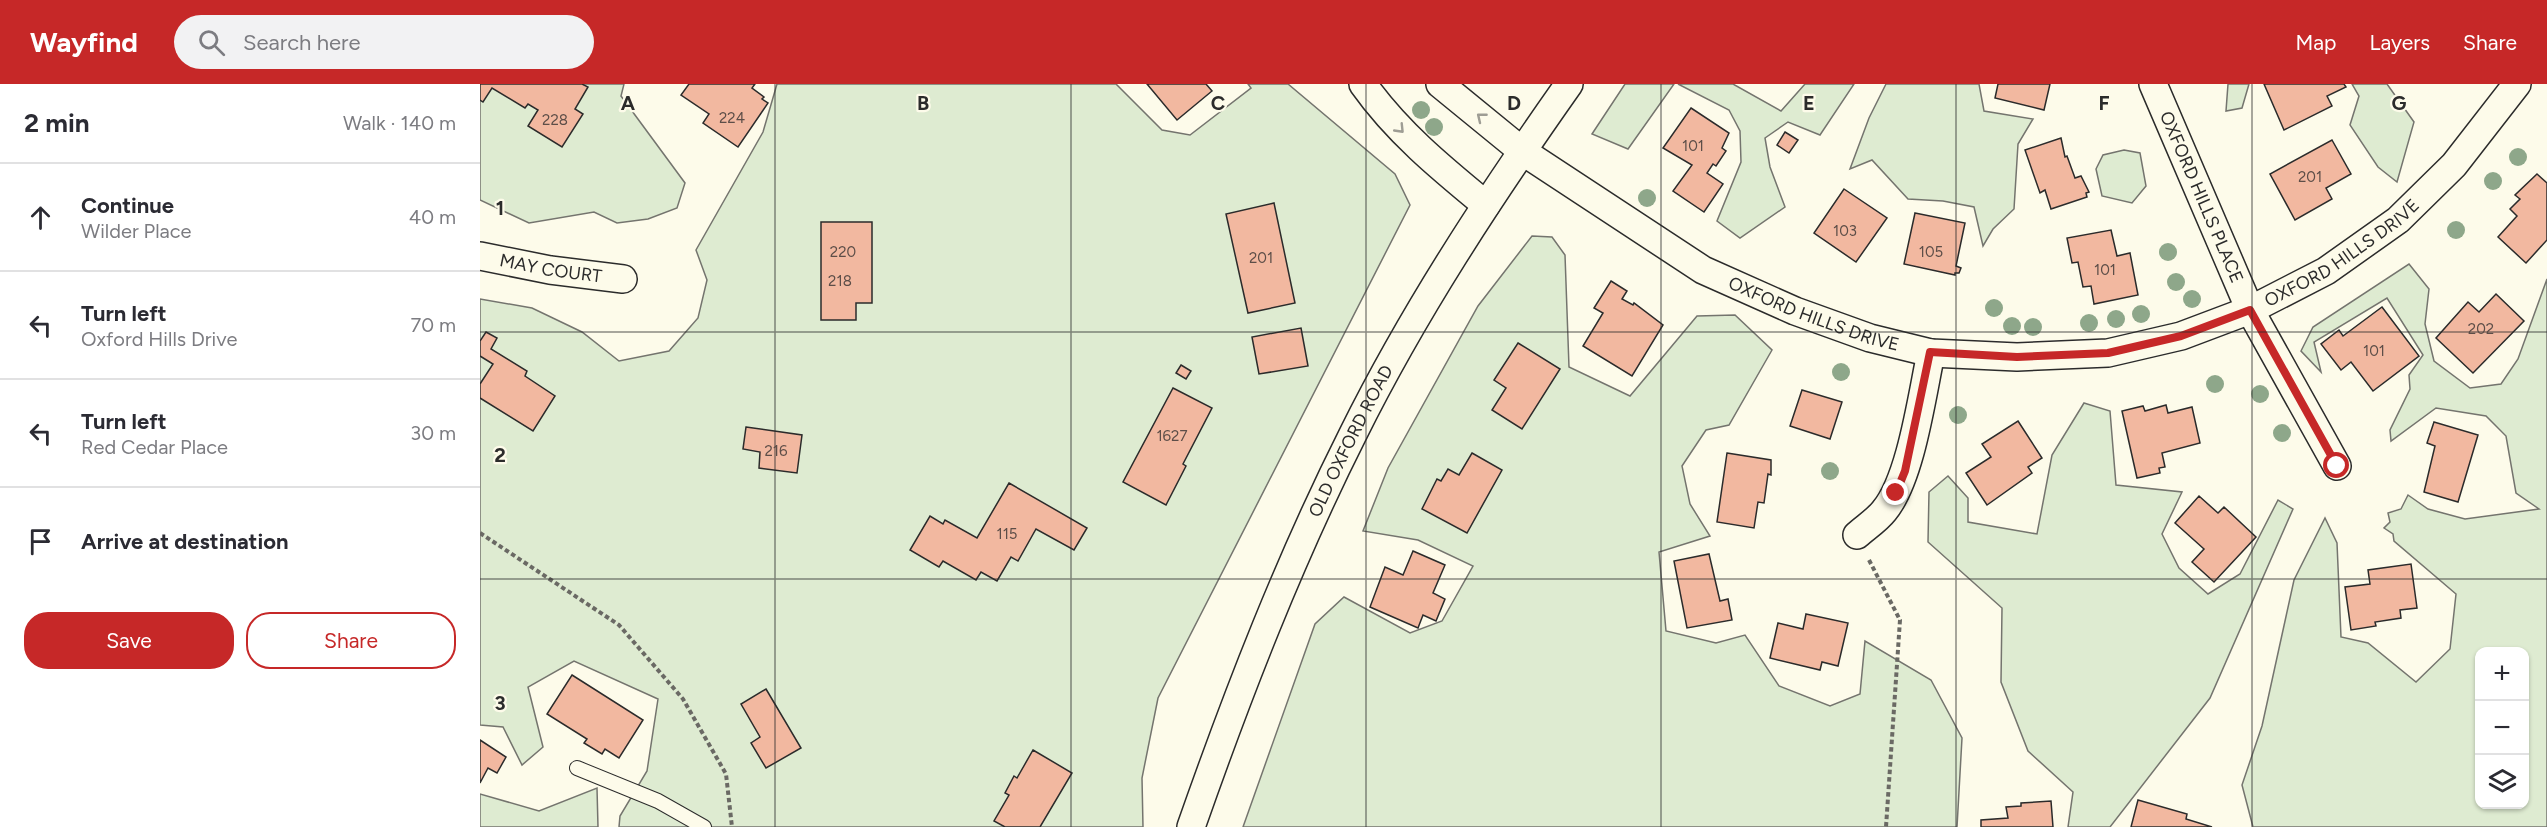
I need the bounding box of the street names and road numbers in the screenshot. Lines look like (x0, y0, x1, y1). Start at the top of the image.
street label: OXFORD HILLS PLACE (2155, 108, 2248, 286)
street label: OXFORD HILLS DRIVE (2261, 194, 2424, 312)
street label: MAY COURT (498, 249, 603, 287)
street label: OXFORD HILLS DRIVE (1725, 272, 1901, 356)
street label: OLD OXFORD ROAD (1304, 361, 1398, 521)

